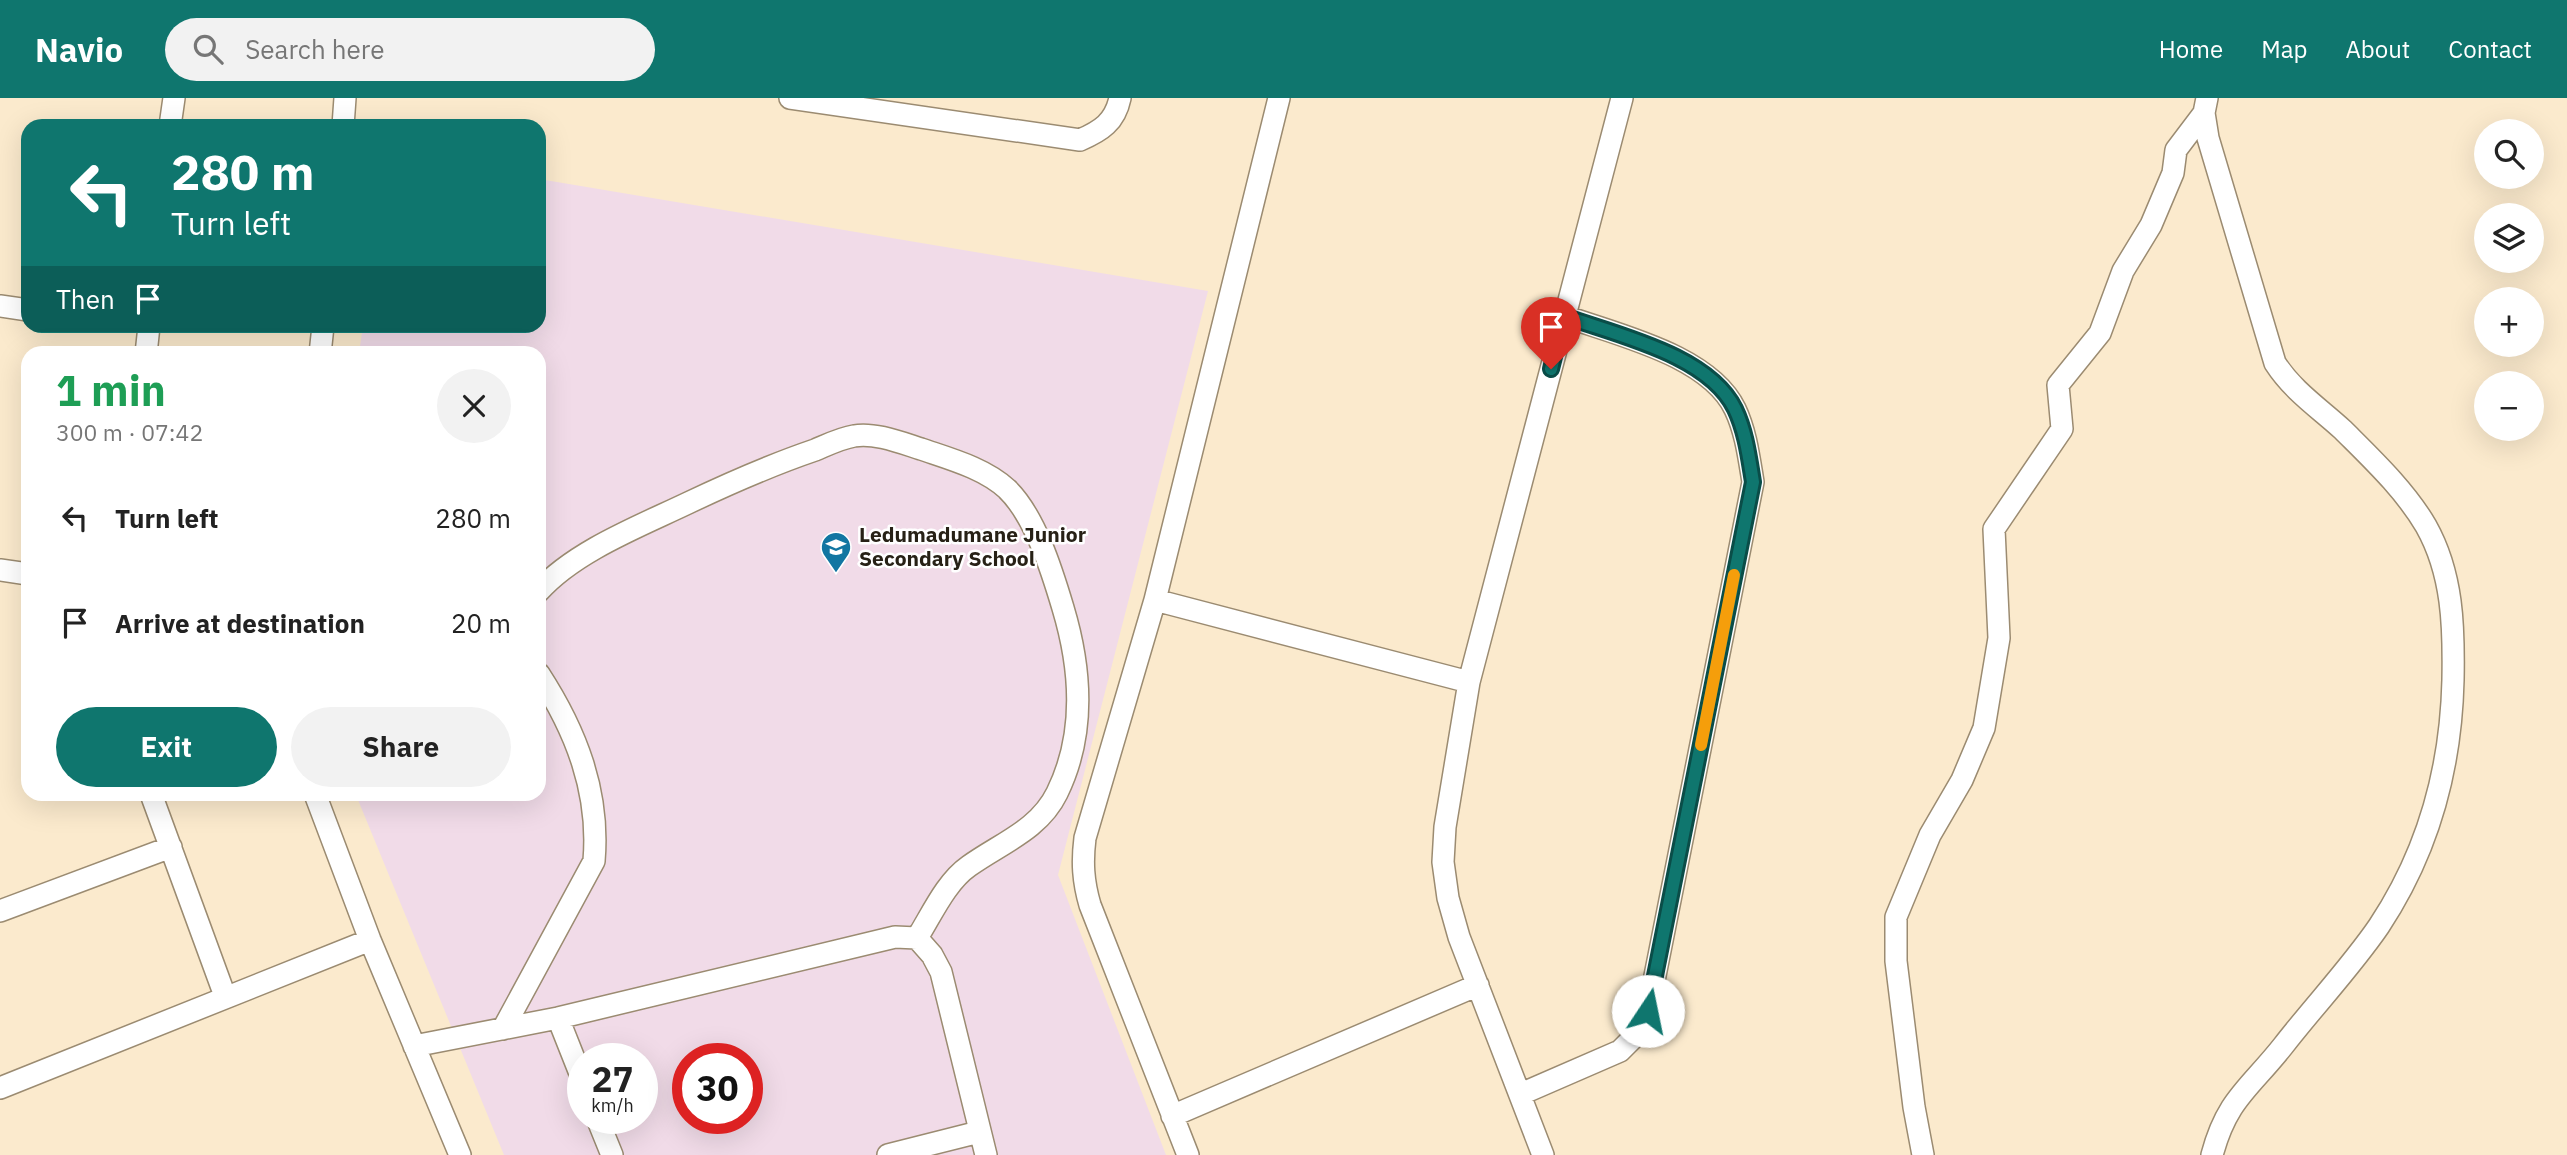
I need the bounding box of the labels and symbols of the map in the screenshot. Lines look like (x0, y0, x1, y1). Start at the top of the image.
pin (1521, 297, 1581, 369)
place label: Ledumadumane Junior Secondary School (859, 520, 1087, 572)
school or university icon: Ledumadumane Junior Secondary School (819, 530, 853, 574)
position arrow (1611, 974, 1685, 1048)
speed limit sign: 30 (672, 1043, 763, 1134)

